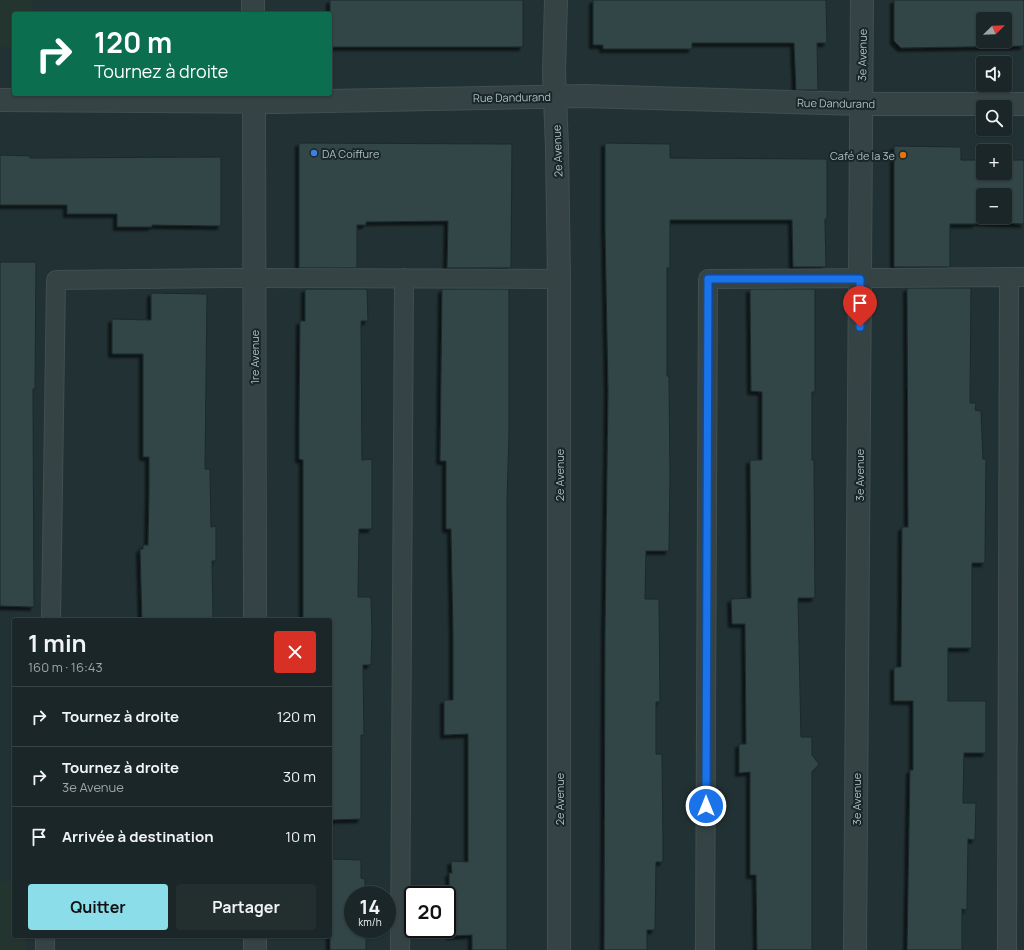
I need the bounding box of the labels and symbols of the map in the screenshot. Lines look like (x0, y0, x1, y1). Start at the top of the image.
north arrow (976, 12, 1012, 48)
street label: 3e Avenue (854, 28, 870, 81)
street label: Rue Dandurand (473, 89, 551, 105)
street label: Rue Dandurand (797, 95, 875, 111)
street label: 2e Avenue (549, 124, 565, 178)
place label: DA Coiffure (322, 146, 380, 161)
marker: DA Coiffure (309, 148, 319, 158)
place label: Café de la 3e (830, 148, 896, 163)
marker: Café de la 3e (898, 150, 908, 160)
pin (843, 286, 877, 327)
street label: 1re Avenue (247, 329, 262, 384)
street label: 2e Avenue (552, 448, 567, 501)
street label: 3e Avenue (852, 448, 867, 501)
street label: 2e Avenue (552, 772, 567, 825)
street label: 3e Avenue (849, 772, 864, 825)
position arrow (685, 785, 727, 827)
speed limit sign: 20 (404, 886, 456, 938)

